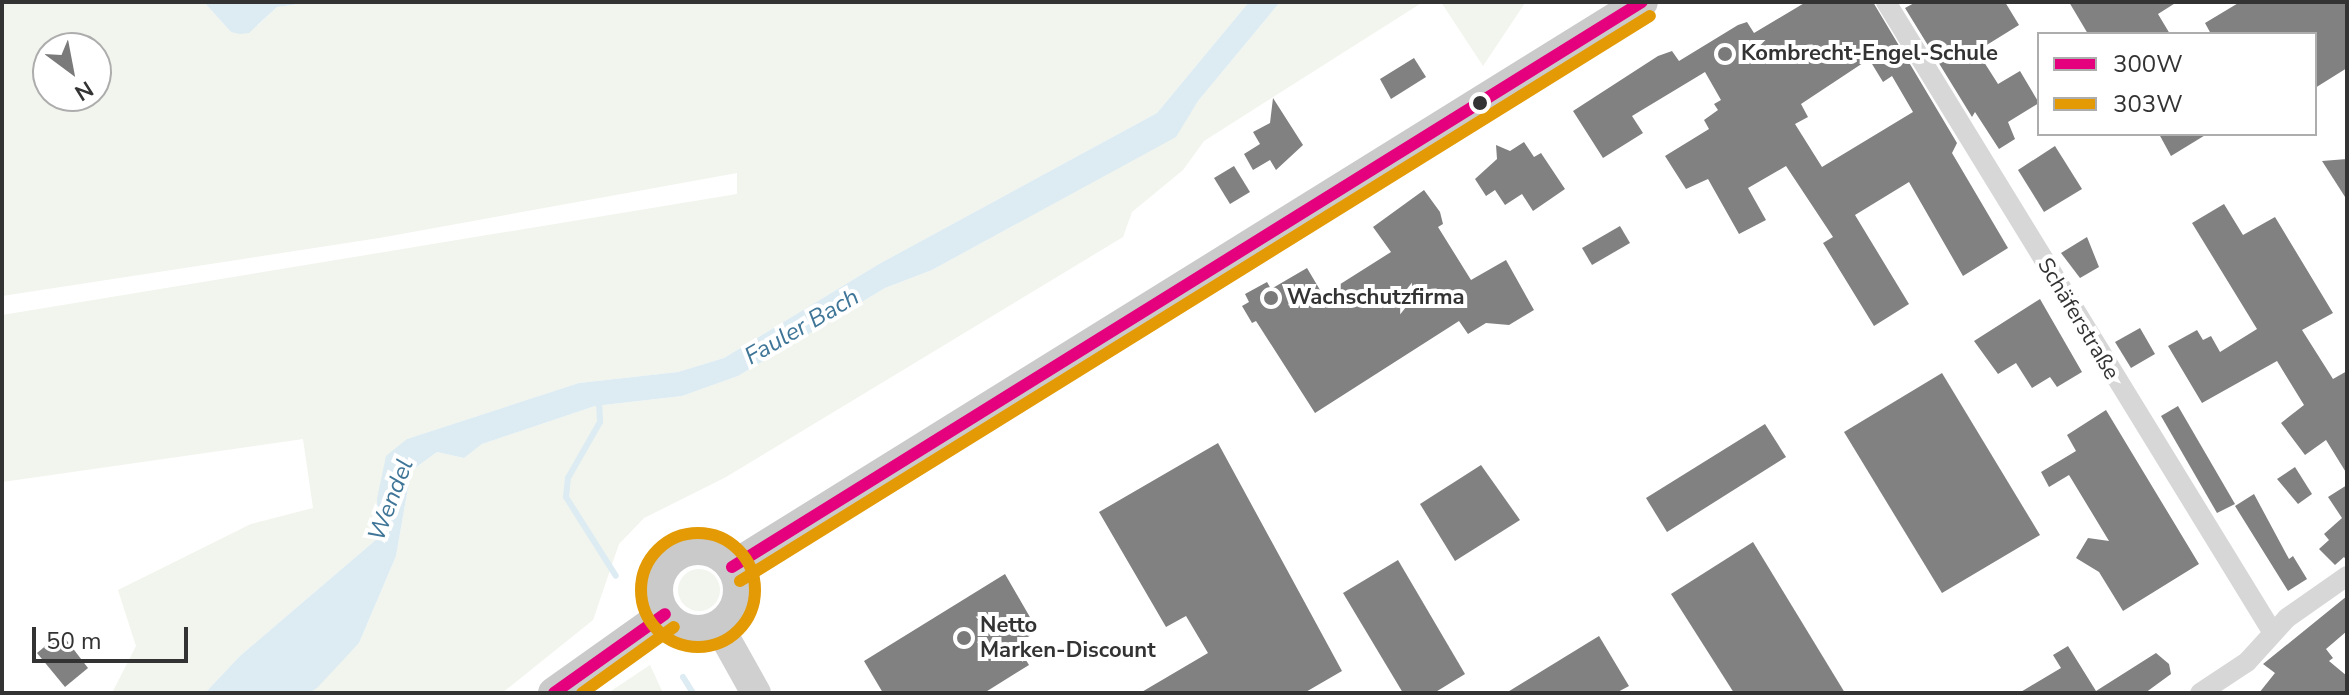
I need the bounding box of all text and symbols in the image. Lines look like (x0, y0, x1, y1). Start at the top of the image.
north arrow (32, 32, 112, 112)
legend (2037, 32, 2317, 136)
place label: Kombrecht-Engel-Schule (1741, 41, 1998, 67)
marker: Kombrecht-Engel-Schule (1716, 45, 1734, 63)
text: 300W (2113, 48, 2183, 80)
text: N (69, 74, 99, 108)
text: 303W (2113, 88, 2183, 120)
unlabelled marker (1472, 95, 1488, 111)
street label: Schäferstraße (2031, 253, 2125, 385)
water label: Fauler Bach (740, 283, 864, 371)
place label: Wachschutzfirma (1287, 285, 1464, 311)
marker: Wachschutzfirma (1262, 289, 1280, 307)
water label: Wendel (362, 455, 420, 545)
scale bar (36, 611, 192, 661)
place label: Netto Marken-Discount (980, 612, 1156, 664)
text: 50 m (46, 625, 102, 657)
marker: Netto Marken-Discount (955, 629, 973, 647)

